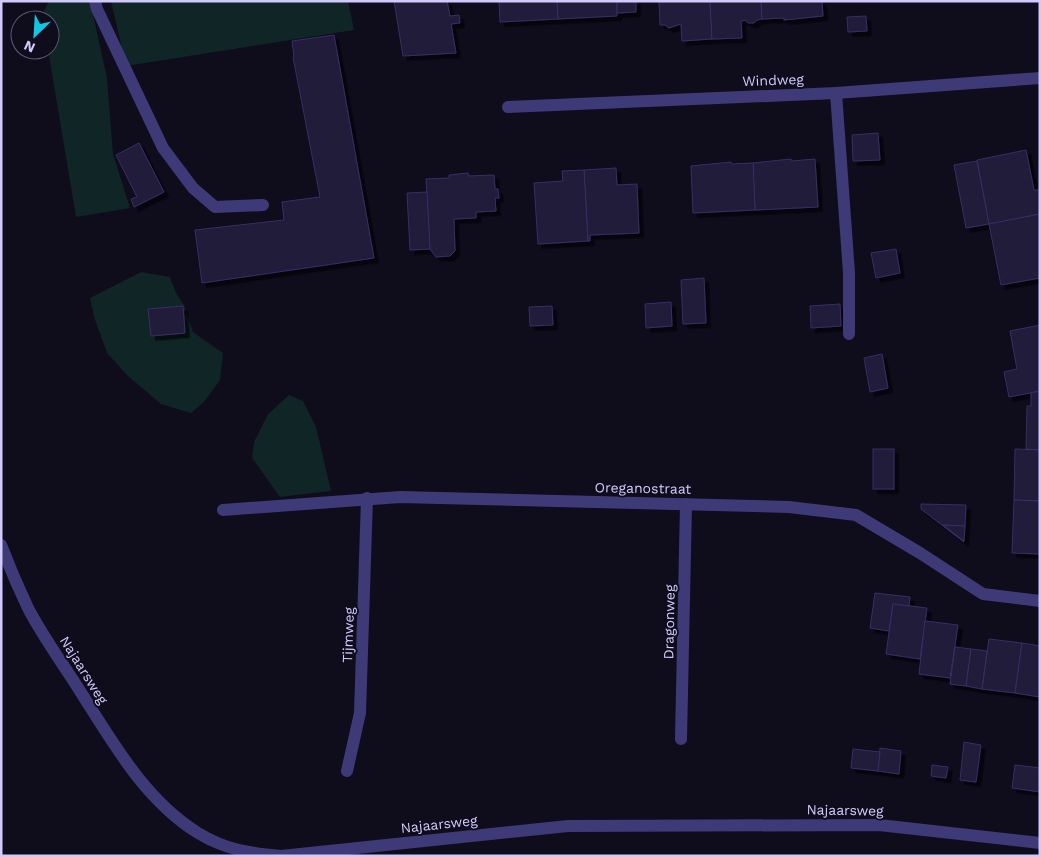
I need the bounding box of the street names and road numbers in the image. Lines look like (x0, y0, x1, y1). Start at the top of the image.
street label: Windweg (742, 71, 805, 89)
street label: Oreganostraat (595, 479, 692, 497)
street label: Dragonweg (660, 584, 678, 660)
street label: Tijmweg (339, 606, 357, 663)
street label: Najaarsweg (57, 633, 111, 707)
street label: Najaarsweg (806, 801, 884, 819)
street label: Najaarsweg (400, 812, 479, 836)

